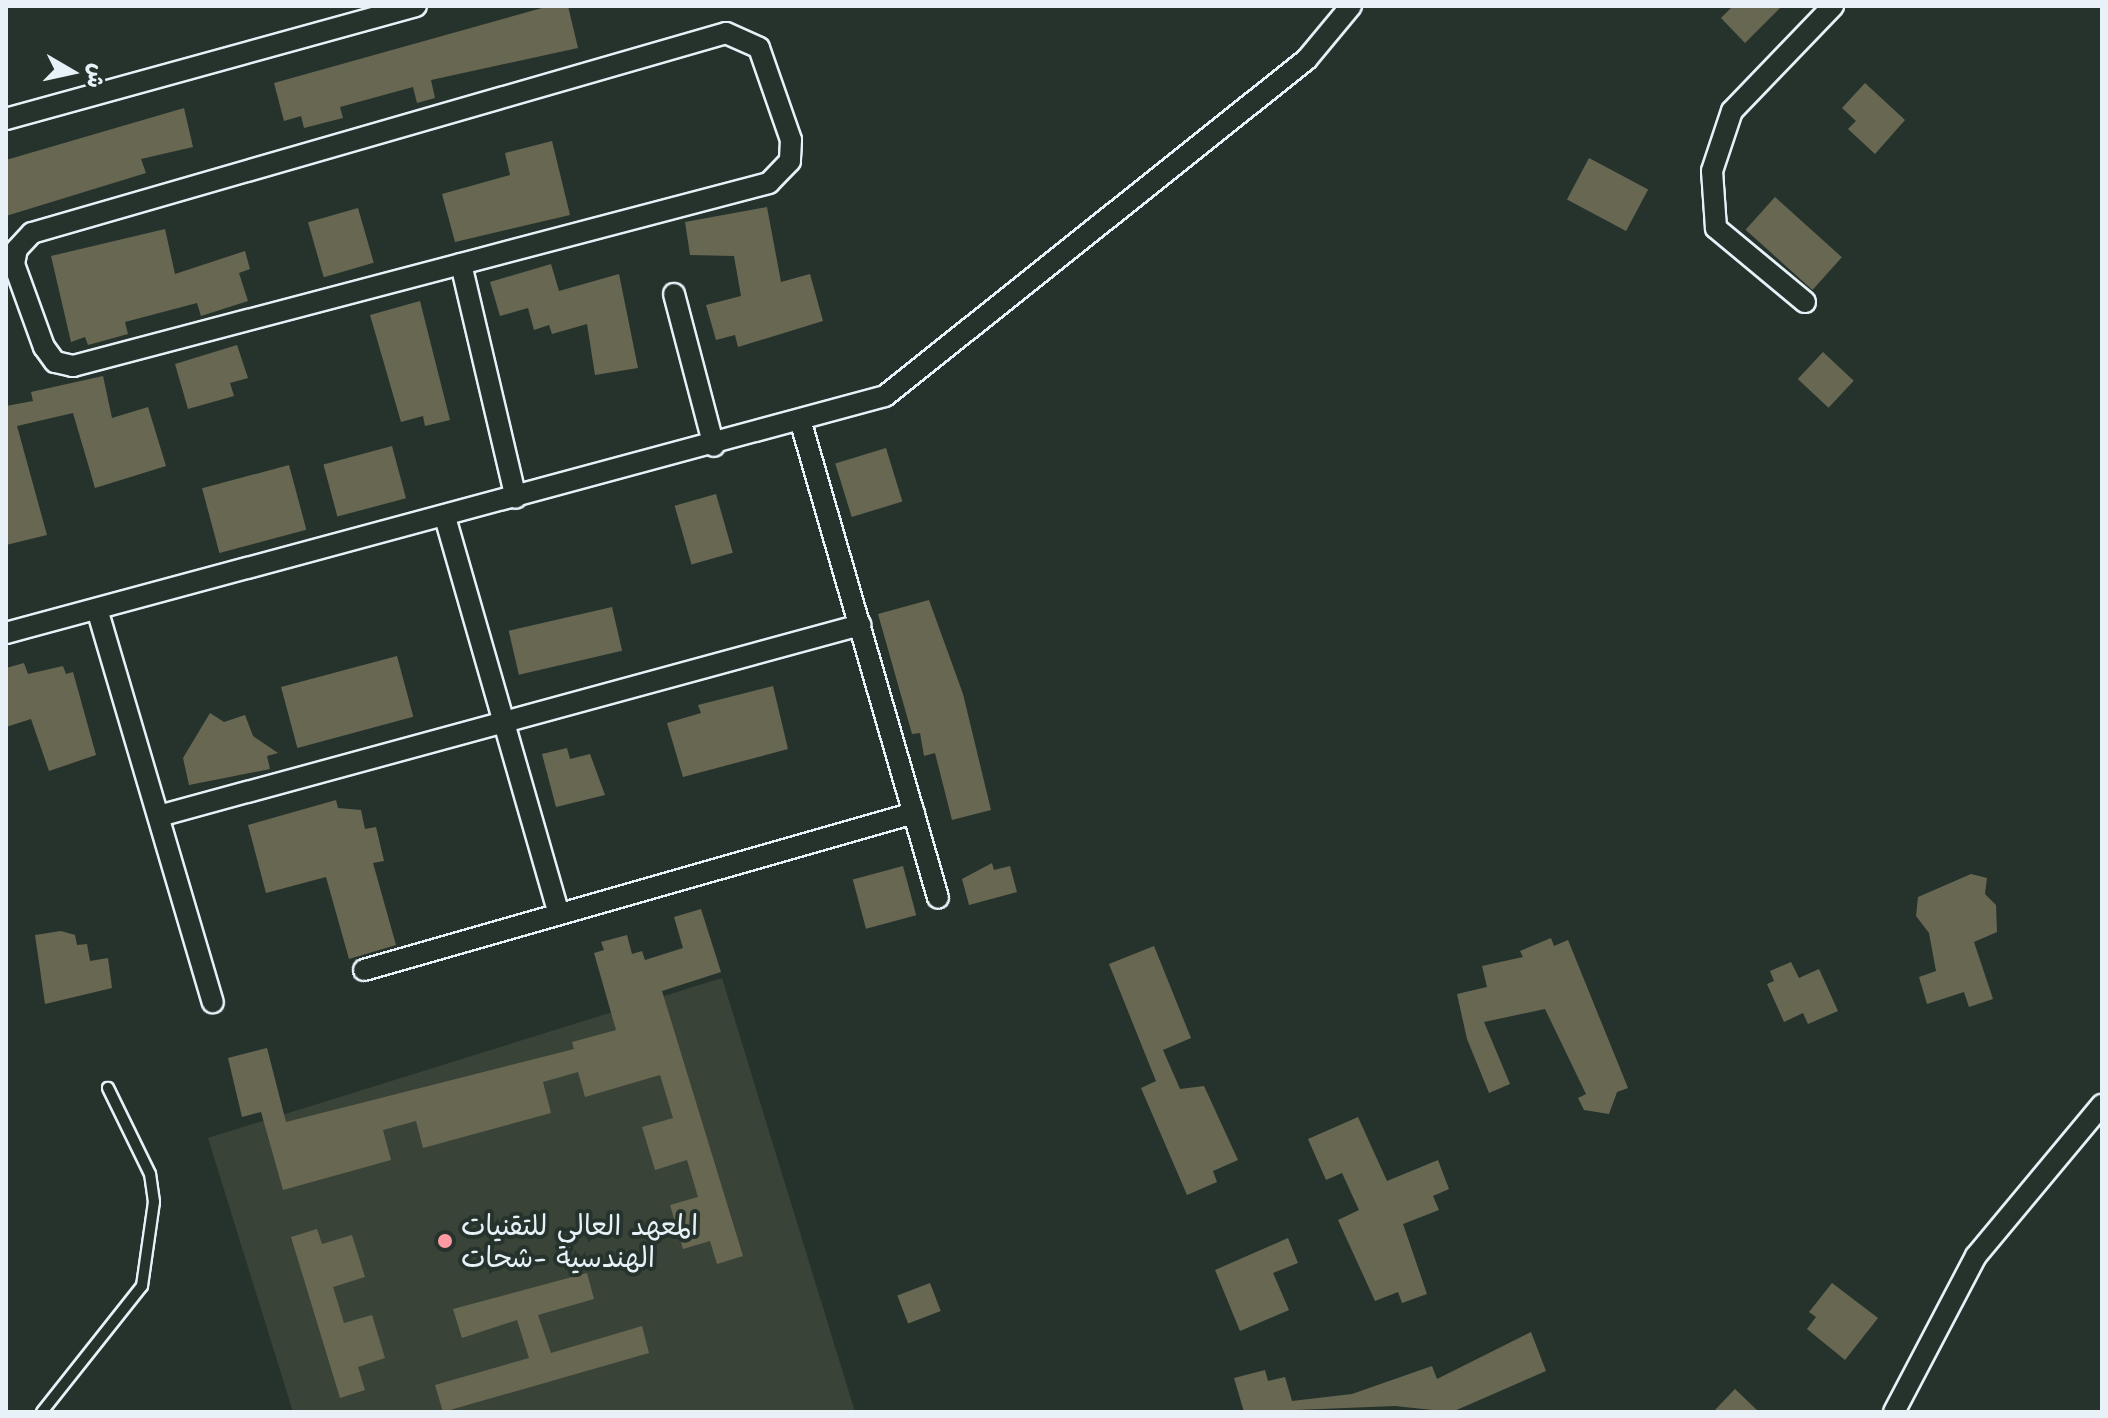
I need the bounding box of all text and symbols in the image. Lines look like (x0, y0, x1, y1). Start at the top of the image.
north arrow (32, 32, 112, 112)
text: ش (80, 62, 112, 90)
place label: المعهد العالي للتقنيات الهندسية -شحات (461, 1208, 698, 1274)
marker: المعهد العالي للتقنيات الهندسية -شحات (436, 1232, 454, 1250)

